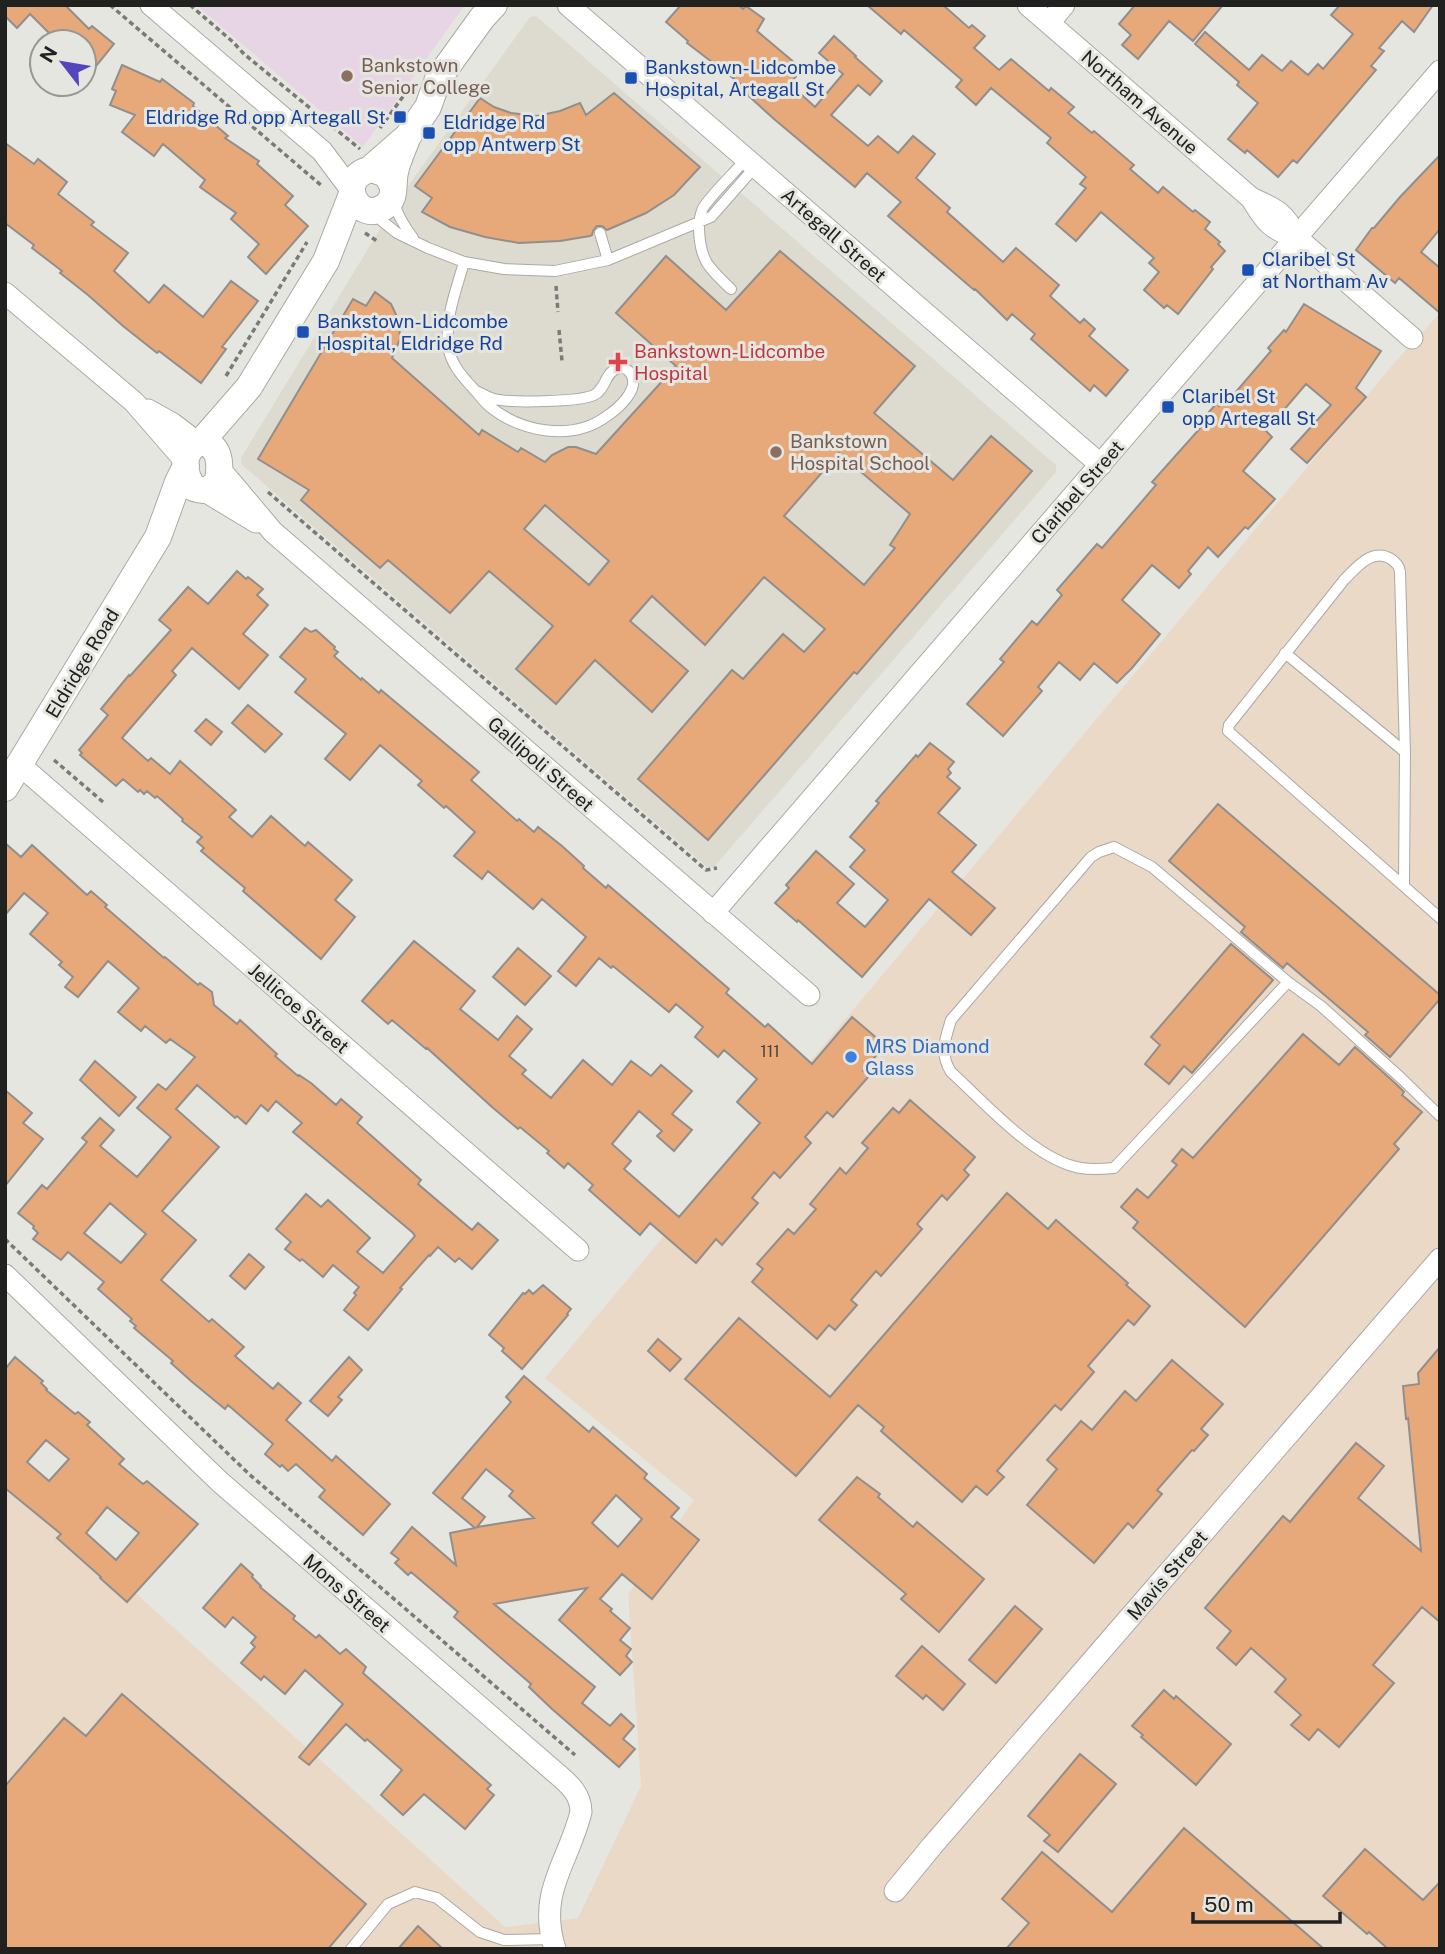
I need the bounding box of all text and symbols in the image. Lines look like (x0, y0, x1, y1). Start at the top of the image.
north arrow (28, 28, 98, 98)
text: N (35, 42, 62, 66)
street label: Northam Avenue (1077, 45, 1203, 159)
place label: Bankstown Senior College (361, 54, 490, 98)
place label: Bankstown-Lidcombe Hospital, Artegall St (645, 56, 836, 100)
marker: Bankstown Senior College (339, 68, 355, 84)
marker: Bankstown-Lidcombe Hospital, Artegall St (623, 70, 639, 86)
place label: Eldridge Rd opp Artegall St (145, 106, 386, 128)
marker: Eldridge Rd opp Artegall St (392, 109, 408, 125)
place label: Eldridge Rd opp Antwerp St (443, 111, 581, 155)
marker: Eldridge Rd opp Antwerp St (421, 125, 437, 141)
street label: Artegall Street (777, 183, 891, 287)
place label: Claribel St at Northam Av (1262, 248, 1388, 292)
marker: Claribel St at Northam Av (1240, 262, 1256, 278)
place label: Bankstown-Lidcombe Hospital, Eldridge Rd (317, 310, 508, 354)
marker: Bankstown-Lidcombe Hospital, Eldridge Rd (295, 324, 311, 340)
place label: Bankstown-Lidcombe Hospital (634, 340, 825, 384)
marker: Bankstown-Lidcombe Hospital (608, 352, 628, 372)
place label: Claribel St opp Artegall St (1182, 385, 1316, 429)
marker: Claribel St opp Artegall St (1160, 399, 1176, 415)
place label: Bankstown Hospital School (790, 430, 930, 474)
street label: Claribel Street (1026, 436, 1128, 548)
marker: Bankstown Hospital School (768, 444, 784, 460)
street label: Eldridge Road (41, 604, 123, 722)
street label: Gallipoli Street (484, 712, 598, 816)
street label: Jellicoe Street (244, 958, 354, 1058)
place label: MRS Diamond Glass (865, 1035, 990, 1079)
house number: 111 (760, 1042, 780, 1061)
marker: MRS Diamond Glass (843, 1049, 859, 1065)
street label: Mavis Street (1122, 1526, 1212, 1624)
street label: Mons Street (299, 1549, 395, 1637)
scale bar (1193, 1881, 1340, 1925)
text: 50 m (1204, 1892, 1254, 1917)

